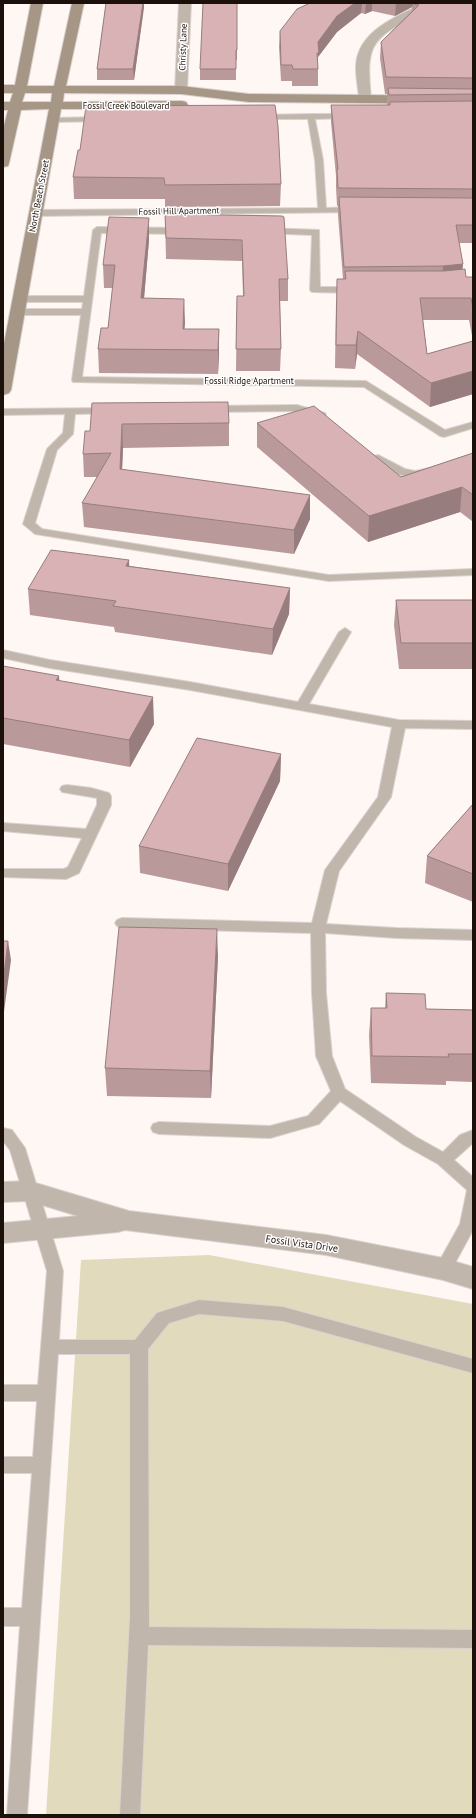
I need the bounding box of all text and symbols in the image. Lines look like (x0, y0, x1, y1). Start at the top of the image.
street label: Christy Lane (176, 23, 189, 71)
street label: Fossil Creek Boulevard (83, 100, 169, 111)
street label: North Beach Street (26, 159, 51, 233)
street label: Fossil Hill Apartment (138, 204, 220, 217)
street label: Fossil Ridge Apartment (204, 375, 294, 386)
street label: Fossil Vista Drive (265, 1232, 339, 1255)

